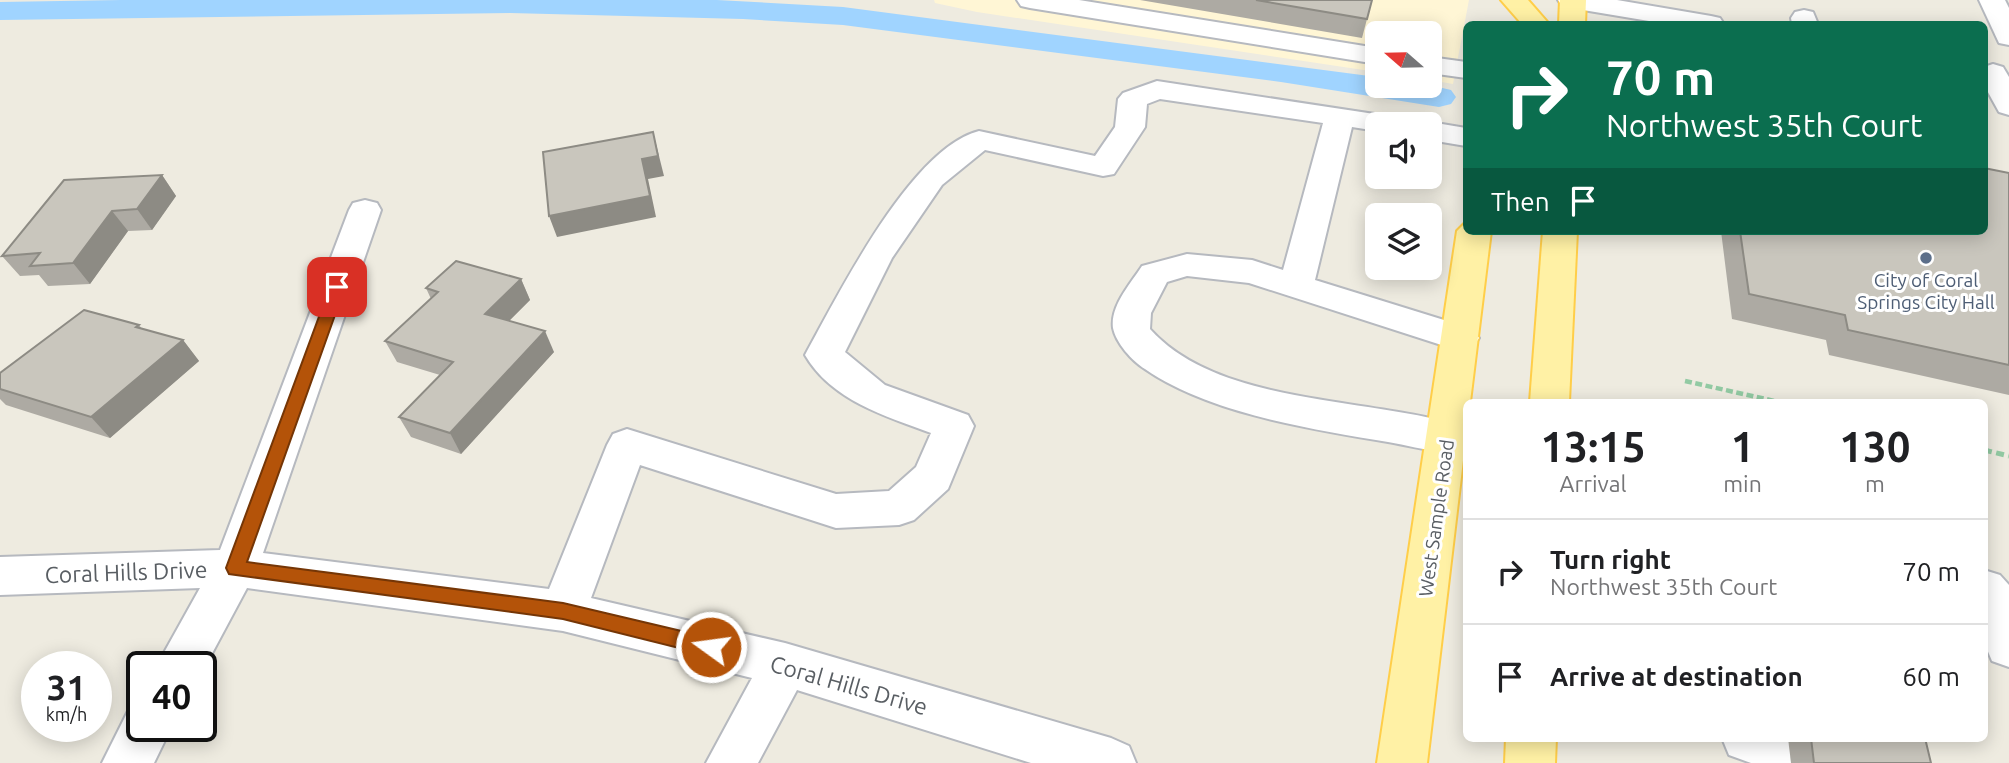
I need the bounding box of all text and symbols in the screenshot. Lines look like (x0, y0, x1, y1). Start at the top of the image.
north arrow (1365, 21, 1442, 98)
map controls (1365, 21, 1442, 280)
icon: right (1491, 49, 1582, 140)
text: 70 m (1606, 49, 1715, 104)
text: Northwest 35th Court (1606, 107, 1922, 143)
button: sound (1365, 112, 1442, 189)
icon: arrive (1564, 182, 1602, 220)
text: Then (1491, 187, 1550, 216)
button: layers (1365, 203, 1442, 280)
marker: City of Coral Springs City Hall (1918, 250, 1934, 266)
pin (307, 257, 367, 317)
icon: arrive (318, 268, 356, 306)
place label: City of Coral Springs City Hall (1857, 269, 1995, 313)
text: 13:15 (1541, 423, 1646, 470)
text: 1 (1731, 423, 1754, 470)
text: 130 (1839, 423, 1910, 470)
street label: West Sample Road (1414, 438, 1458, 598)
text: Arrival (1560, 471, 1627, 496)
text: min (1723, 471, 1762, 496)
text: m (1865, 471, 1885, 496)
text: Turn right (1550, 545, 1671, 574)
icon: right (1491, 553, 1529, 591)
street label: Coral Hills Drive (44, 557, 208, 587)
text: 70 m (1902, 557, 1960, 586)
text: Northwest 35th Court (1550, 574, 1777, 599)
position arrow (674, 610, 748, 684)
speed limit sign: 40 (126, 651, 217, 742)
street label: Coral Hills Drive (767, 651, 931, 719)
icon: arrive (1491, 658, 1529, 696)
text: Arrive at destination (1550, 662, 1803, 691)
text: 60 m (1902, 662, 1960, 691)
text: 31 (47, 667, 86, 707)
text: km/h (46, 704, 87, 724)

